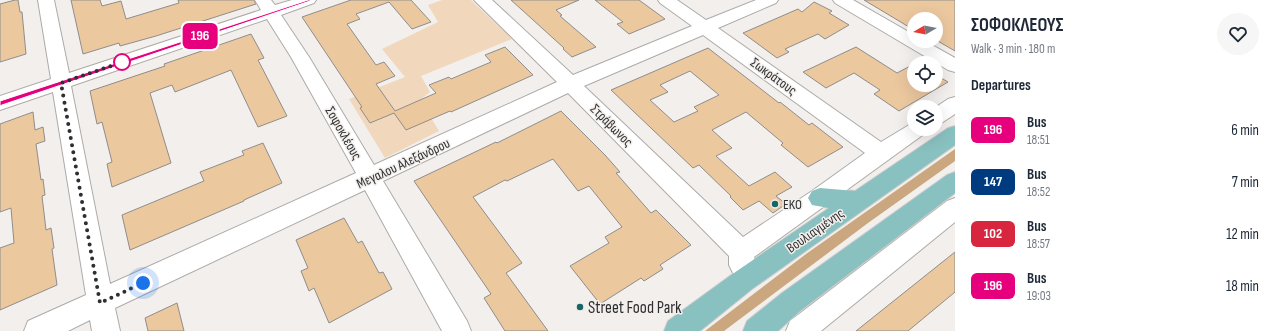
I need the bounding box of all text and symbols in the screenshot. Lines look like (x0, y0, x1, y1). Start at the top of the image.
north arrow (907, 12, 943, 48)
map controls (907, 12, 943, 136)
button: heart (1217, 13, 1259, 55)
text: ΣΟΦΟΚΛΕΟΥΣ (971, 14, 1063, 37)
line badge: 196 (177, 23, 223, 49)
text: 196 (191, 27, 209, 44)
text: Walk · 3 min · 180 m (971, 41, 1055, 57)
unlabelled marker (113, 53, 131, 71)
street label: Σωκράτους (747, 54, 800, 99)
button: locate (907, 56, 943, 92)
text: Departures (971, 76, 1031, 95)
street label: Στράβωνος (587, 100, 637, 150)
button: layers (907, 100, 943, 136)
street label: Σοφοκλέους (322, 104, 366, 163)
text: Bus (1027, 113, 1046, 132)
text: 196 (984, 121, 1002, 138)
text: 6 min (1231, 121, 1259, 140)
text: 18:51 (1027, 132, 1049, 148)
street label: Μεγαλου Αλεξάνδρου (354, 134, 453, 192)
text: Bus (1027, 165, 1046, 184)
text: 147 (984, 173, 1002, 190)
text: 7 min (1232, 173, 1259, 192)
text: 18:52 (1027, 184, 1050, 200)
place label: EKO (783, 196, 802, 213)
marker: EKO (770, 199, 780, 209)
street label: Βουλιαγμένης (783, 204, 847, 256)
text: Bus (1027, 217, 1046, 236)
text: 102 (984, 225, 1002, 242)
text: 12 min (1226, 225, 1259, 244)
text: 18:57 (1027, 236, 1050, 252)
text: Bus (1027, 269, 1046, 288)
your location (133, 273, 153, 293)
text: 196 (984, 277, 1002, 294)
text: 18 min (1226, 277, 1259, 296)
text: 19:03 (1027, 288, 1051, 304)
place label: Street Food Park (588, 298, 682, 318)
marker: Street Food Park (575, 302, 585, 312)

